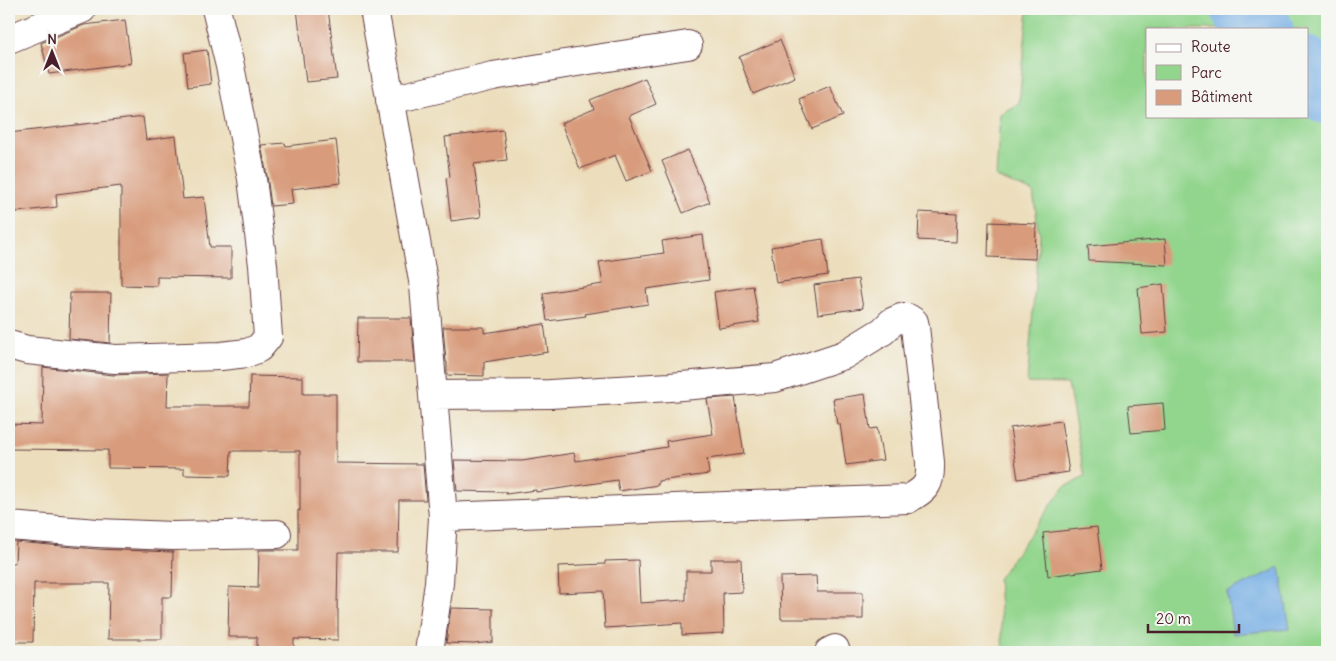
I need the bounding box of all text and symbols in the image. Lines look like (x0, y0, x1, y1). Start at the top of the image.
north arrow (28, 28, 78, 78)
legend (1146, 28, 1308, 118)
text: N (47, 30, 57, 48)
text: Route (1191, 37, 1231, 56)
text: Parc (1191, 63, 1222, 82)
text: Bâtiment (1191, 87, 1253, 106)
scale bar (1148, 601, 1240, 633)
text: 20 m (1156, 609, 1191, 628)

